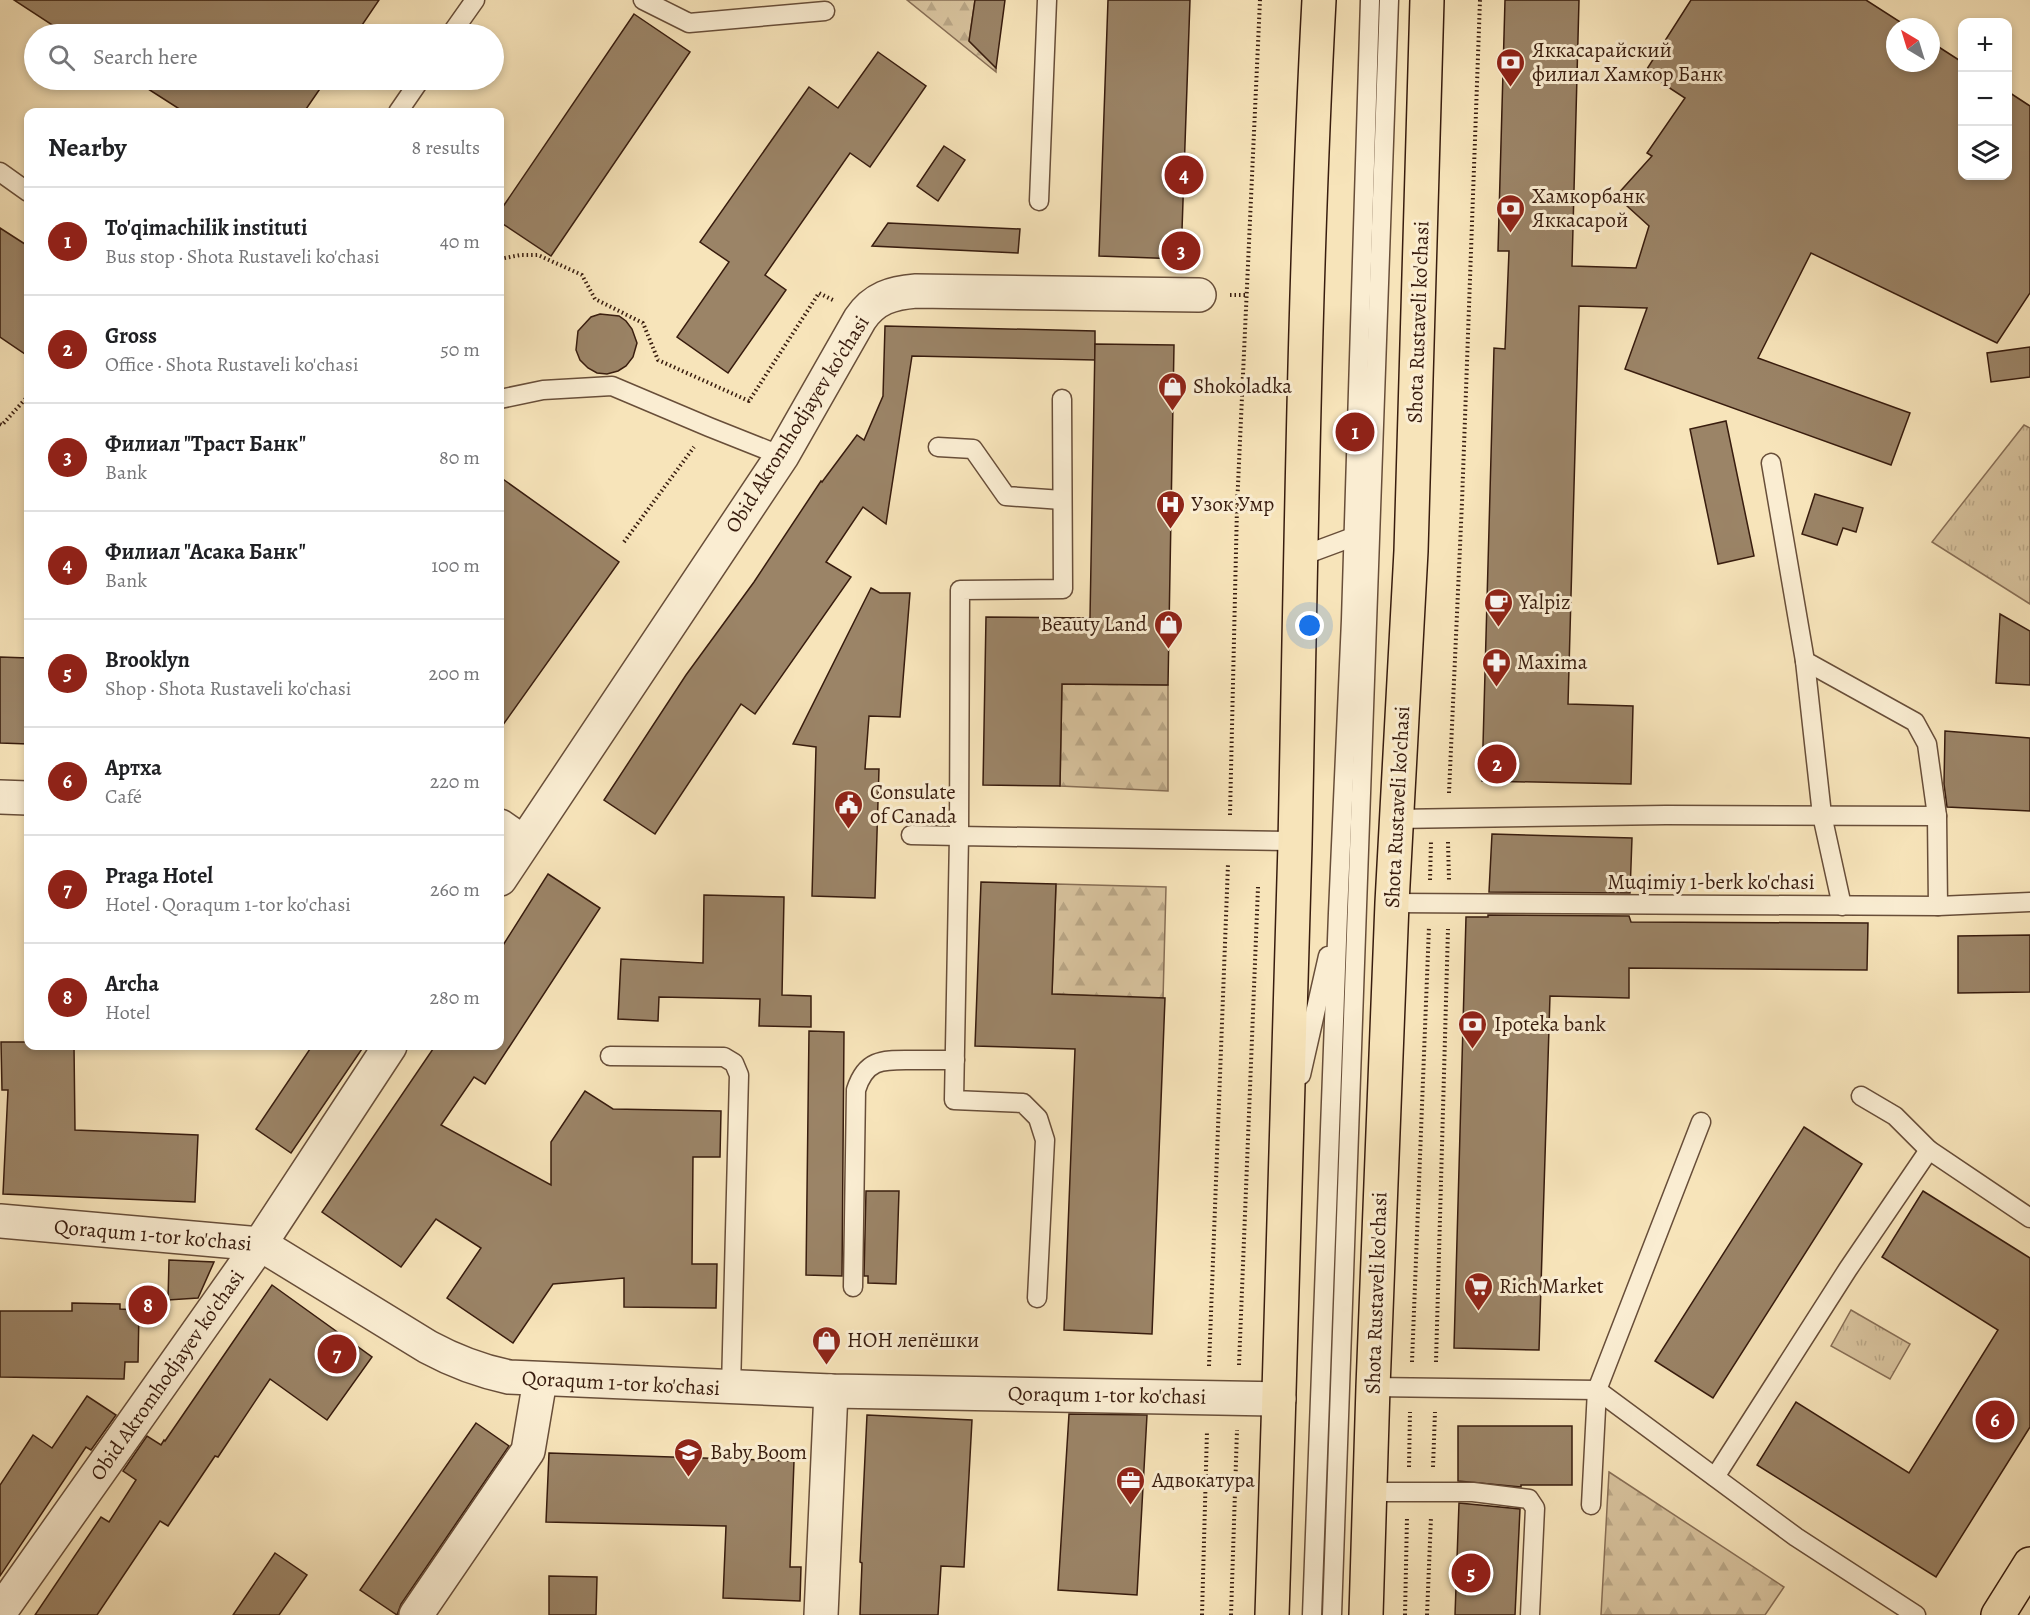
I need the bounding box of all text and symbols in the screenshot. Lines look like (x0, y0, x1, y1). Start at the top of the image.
north arrow (1886, 18, 1940, 72)
map controls (1958, 18, 2012, 180)
button: + (1958, 18, 2012, 72)
search box (24, 24, 504, 90)
place label: Яккасарайский филиал Хамкор Банк (1532, 36, 1723, 88)
icon: search (45, 41, 78, 74)
text: Search here (93, 42, 198, 72)
bank icon: Яккасарайский филиал Хамкор Банк (1495, 46, 1527, 88)
button: − (1958, 72, 2012, 126)
button: layers (1958, 126, 2012, 180)
text: Nearby (48, 130, 127, 165)
text: 8 results (412, 134, 480, 161)
pin: 4 (1164, 152, 1204, 198)
place label: Хамкорбанк Яккасарой (1532, 182, 1645, 234)
bank icon: Хамкорбанк Яккасарой (1495, 192, 1527, 234)
text: To'qimachilik instituti (105, 213, 307, 243)
street label: Shota Rustaveli ko'chasi (1400, 220, 1436, 424)
text: 1 (64, 228, 71, 255)
text: 40 m (440, 228, 480, 255)
pin: 3 (1162, 228, 1200, 274)
text: Bus stop · Shota Rustaveli ko'chasi (105, 243, 380, 270)
street label: Obid Akromhodjayev ko'chasi (719, 310, 875, 538)
text: Gross (105, 321, 157, 351)
text: 2 (63, 336, 72, 363)
text: 50 m (440, 336, 480, 363)
text: Office · Shota Rustaveli ko'chasi (105, 351, 359, 378)
shop icon: Shokoladka (1156, 370, 1188, 412)
place label: Shokoladka (1193, 372, 1292, 400)
pin: 1 (1336, 410, 1374, 454)
text: Филиал "Траст Банк" (105, 429, 306, 459)
text: 3 (63, 444, 72, 471)
text: 80 m (439, 444, 480, 471)
text: Bank (105, 459, 147, 486)
hospital icon: Узок Умр (1154, 488, 1186, 530)
place label: Узок Умр (1191, 490, 1274, 518)
text: Филиал "Асака Банк" (105, 537, 306, 567)
text: 4 (63, 552, 72, 579)
text: 100 m (431, 552, 480, 579)
text: Bank (105, 567, 147, 594)
cafe icon: Yalpiz (1482, 586, 1514, 628)
place label: Yalpiz (1518, 588, 1571, 616)
shop icon: Beauty Land (1152, 608, 1184, 650)
place label: Beauty Land (1040, 610, 1148, 638)
your location (1295, 611, 1324, 640)
text: Brooklyn (105, 645, 190, 675)
pharmacy icon: Maxima (1480, 646, 1512, 688)
place label: Maxima (1517, 648, 1588, 676)
text: 5 (63, 660, 72, 687)
text: 200 m (429, 660, 480, 687)
text: Shop · Shota Rustaveli ko'chasi (105, 675, 351, 702)
street label: Shota Rustaveli ko'chasi (1378, 705, 1416, 909)
pin: 2 (1478, 742, 1516, 786)
text: Артха (105, 753, 162, 783)
text: 6 (63, 768, 72, 795)
text: 220 m (430, 768, 480, 795)
place label: Consulate of Canada (870, 778, 957, 830)
text: Café (105, 783, 142, 810)
public building icon: Consulate of Canada (833, 788, 865, 830)
text: Praga Hotel (105, 861, 213, 891)
street label: Muqimiy 1-berk ko'chasi (1607, 868, 1815, 896)
text: 7 (63, 876, 72, 903)
text: 260 m (430, 876, 480, 903)
text: Hotel · Qoraqum 1-tor ko'chasi (105, 891, 351, 918)
text: Archa (105, 969, 159, 999)
text: 8 (63, 984, 72, 1011)
text: 280 m (430, 984, 480, 1011)
text: Hotel (105, 999, 150, 1026)
bank icon: Ipoteka bank (1457, 1008, 1489, 1050)
place label: Ipoteka bank (1494, 1010, 1606, 1038)
street label: Shota Rustaveli ko'chasi (1358, 1191, 1394, 1395)
street label: Qoraqum 1-tor ko'chasi (53, 1212, 253, 1258)
street label: Obid Akromhodjayev ko'chasi (83, 1264, 251, 1486)
supermarket icon: Rich Market (1462, 1270, 1494, 1312)
place label: Rich Market (1499, 1272, 1604, 1300)
pin: 8 (128, 1282, 168, 1328)
shop icon: НОН лепёшки (810, 1324, 842, 1366)
place label: НОН лепёшки (847, 1326, 979, 1354)
pin: 7 (318, 1332, 356, 1376)
street label: Qoraqum 1-tor ko'chasi (521, 1364, 721, 1402)
street label: Qoraqum 1-tor ko'chasi (1008, 1379, 1207, 1411)
pin: 6 (1976, 1398, 2014, 1442)
school or university icon: Baby Boom (673, 1436, 705, 1478)
place label: Baby Boom (710, 1438, 807, 1466)
office icon: Адвокатура (1115, 1464, 1147, 1506)
place label: Адвокатура (1151, 1466, 1255, 1494)
pin: 5 (1452, 1550, 1490, 1596)

